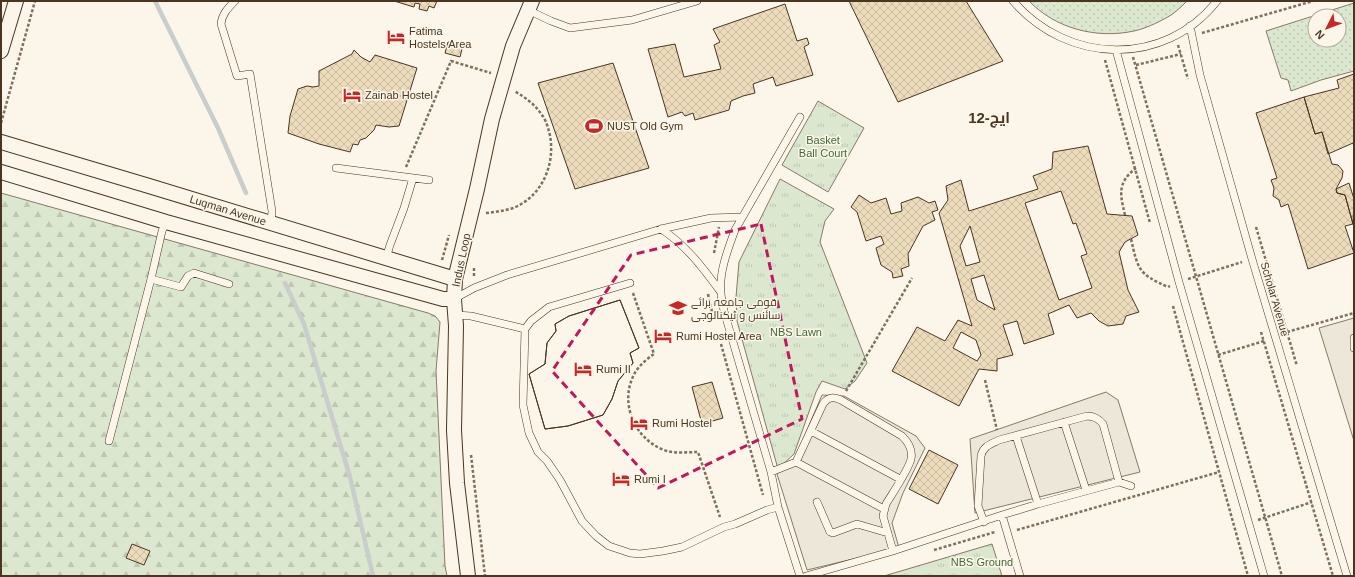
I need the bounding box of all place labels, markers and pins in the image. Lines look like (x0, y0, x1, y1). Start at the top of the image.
place label: Fatima Hostels Area (409, 25, 472, 50)
hotel icon: Fatima Hostels Area (386, 27, 406, 47)
hotel icon: Zainab Hostel (342, 85, 362, 105)
place label: Zainab Hostel (365, 89, 433, 101)
sports icon: NUST Old Gym (584, 116, 604, 136)
place label: NUST Old Gym (607, 120, 683, 132)
place label: قومی جامعہ برائے سائنس و ٹیکنالوجی (691, 296, 780, 322)
school or university icon: قومی جامعہ برائے سائنس و ٹیکنالوجی (668, 298, 688, 318)
hotel icon: Rumi Hostel Area (653, 326, 673, 346)
place label: Rumi Hostel Area (676, 330, 762, 342)
hotel icon: Rumi II (573, 359, 593, 379)
place label: Rumi II (596, 363, 631, 375)
hotel icon: Rumi Hostel (629, 413, 649, 433)
place label: Rumi Hostel (652, 417, 712, 429)
hotel icon: Rumi I (611, 469, 631, 489)
place label: Rumi I (634, 473, 666, 485)

